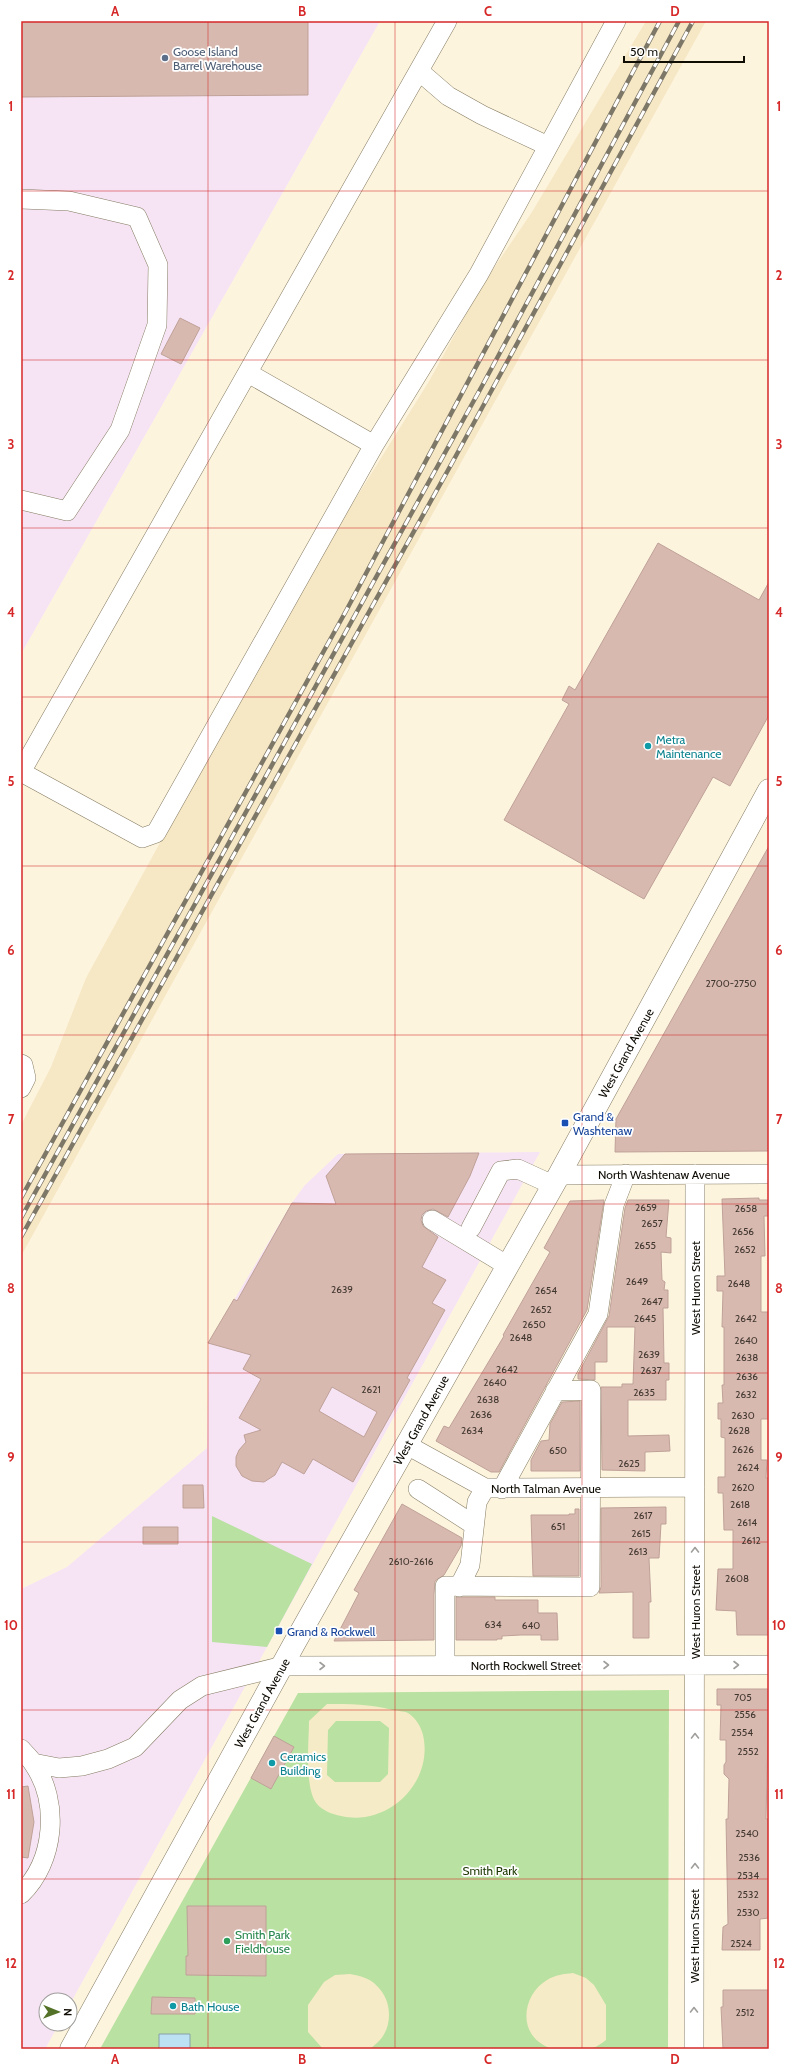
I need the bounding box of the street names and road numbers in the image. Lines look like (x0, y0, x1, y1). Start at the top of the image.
street label: West Grand Avenue (595, 1005, 657, 1101)
street label: North Washtenaw Avenue (598, 1167, 730, 1182)
street label: West Huron Street (688, 1241, 703, 1335)
street label: West Grand Avenue (390, 1372, 452, 1468)
street label: North Talman Avenue (491, 1481, 601, 1496)
street label: West Huron Street (688, 1565, 703, 1659)
street label: West Grand Avenue (231, 1655, 293, 1751)
street label: North Rockwell Street (471, 1658, 581, 1673)
street label: West Huron Street (687, 1889, 702, 1983)

